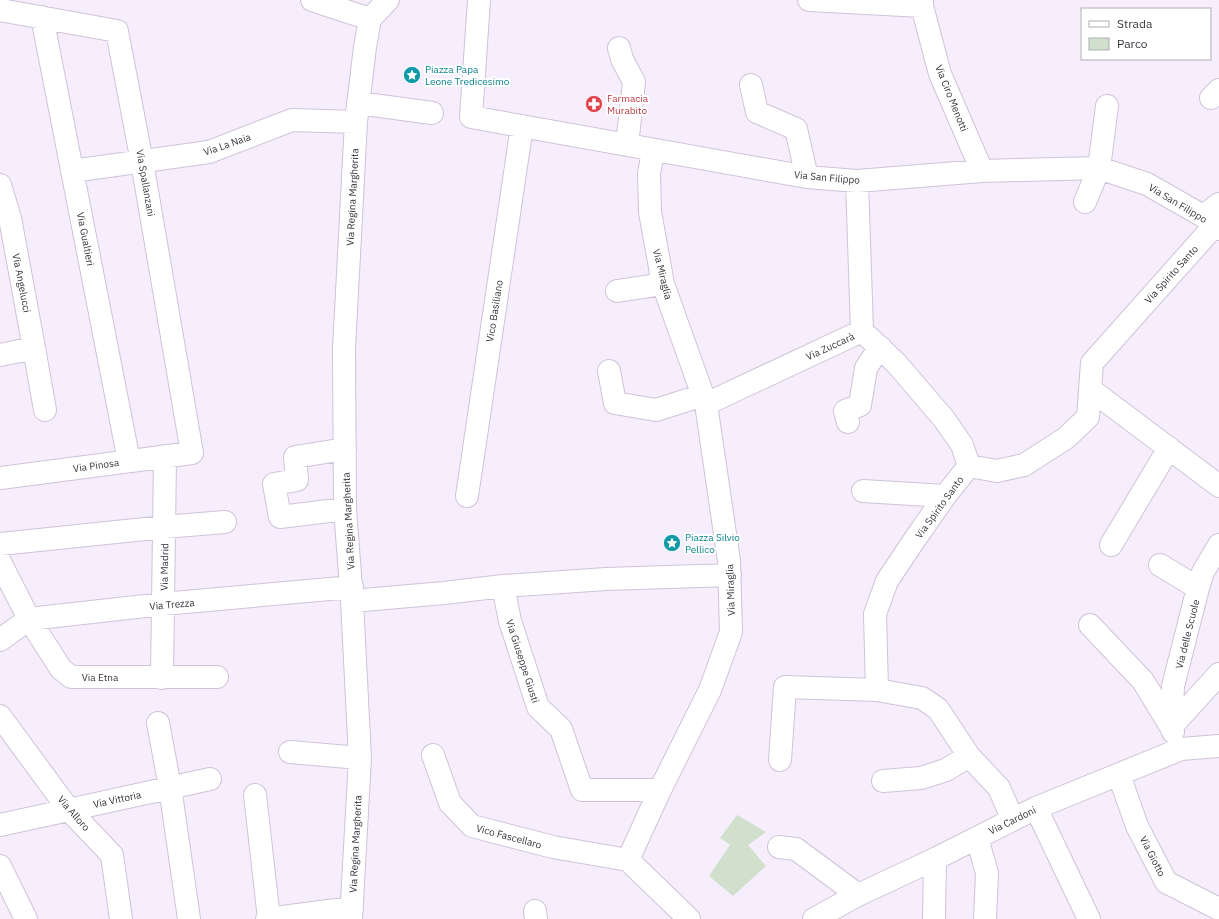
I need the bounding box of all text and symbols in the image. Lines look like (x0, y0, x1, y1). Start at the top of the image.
legend (1081, 8, 1211, 60)
text: Strada (1117, 16, 1153, 31)
text: Parco (1117, 36, 1148, 51)
place label: Piazza Papa Leone Tredicesimo (425, 63, 510, 88)
street label: Via Ciro Menotti (932, 63, 971, 133)
place icon: Piazza Papa Leone Tredicesimo (402, 65, 422, 85)
place label: Farmacia Murabito (607, 92, 649, 117)
pharmacy icon: Farmacia Murabito (584, 94, 604, 114)
street label: Via La Naia (202, 130, 253, 159)
street label: Via Regina Margherita (343, 147, 362, 246)
street label: Via Spallanzani (133, 149, 158, 218)
street label: Via San Filippo (794, 168, 861, 187)
street label: Via San Filippo (1146, 181, 1210, 226)
street label: Via Gualtieri (74, 211, 97, 267)
street label: Via Spirito Santo (1142, 242, 1201, 306)
street label: Via Miraglia (650, 247, 675, 301)
street label: Via Angelucci (9, 252, 34, 314)
street label: Vico Basiliano (483, 279, 506, 343)
street label: Via Zuccarà (804, 329, 857, 363)
street label: Via Pinosa (72, 456, 121, 475)
street label: Via Regina Margherita (339, 471, 358, 570)
street label: Via Spirito Santo (912, 473, 967, 541)
place label: Piazza Silvio Pellico (685, 531, 740, 556)
place icon: Piazza Silvio Pellico (662, 533, 682, 553)
street label: Via Madrid (158, 543, 171, 591)
street label: Via Miraglia (723, 563, 738, 616)
street label: Via Trezza (149, 596, 196, 613)
street label: Via delle Scuole (1173, 598, 1203, 670)
street label: Via Giuseppe Giusti (503, 618, 542, 705)
street label: Via Etna (82, 671, 119, 684)
street label: Via Vittoria (92, 788, 143, 811)
street label: Via Alloro (55, 793, 93, 834)
street label: Via Regina Margherita (346, 794, 365, 893)
street label: Via Cardoni (986, 803, 1038, 837)
street label: Vico Fascellaro (475, 821, 543, 852)
street label: Via Giotto (1137, 834, 1168, 879)

